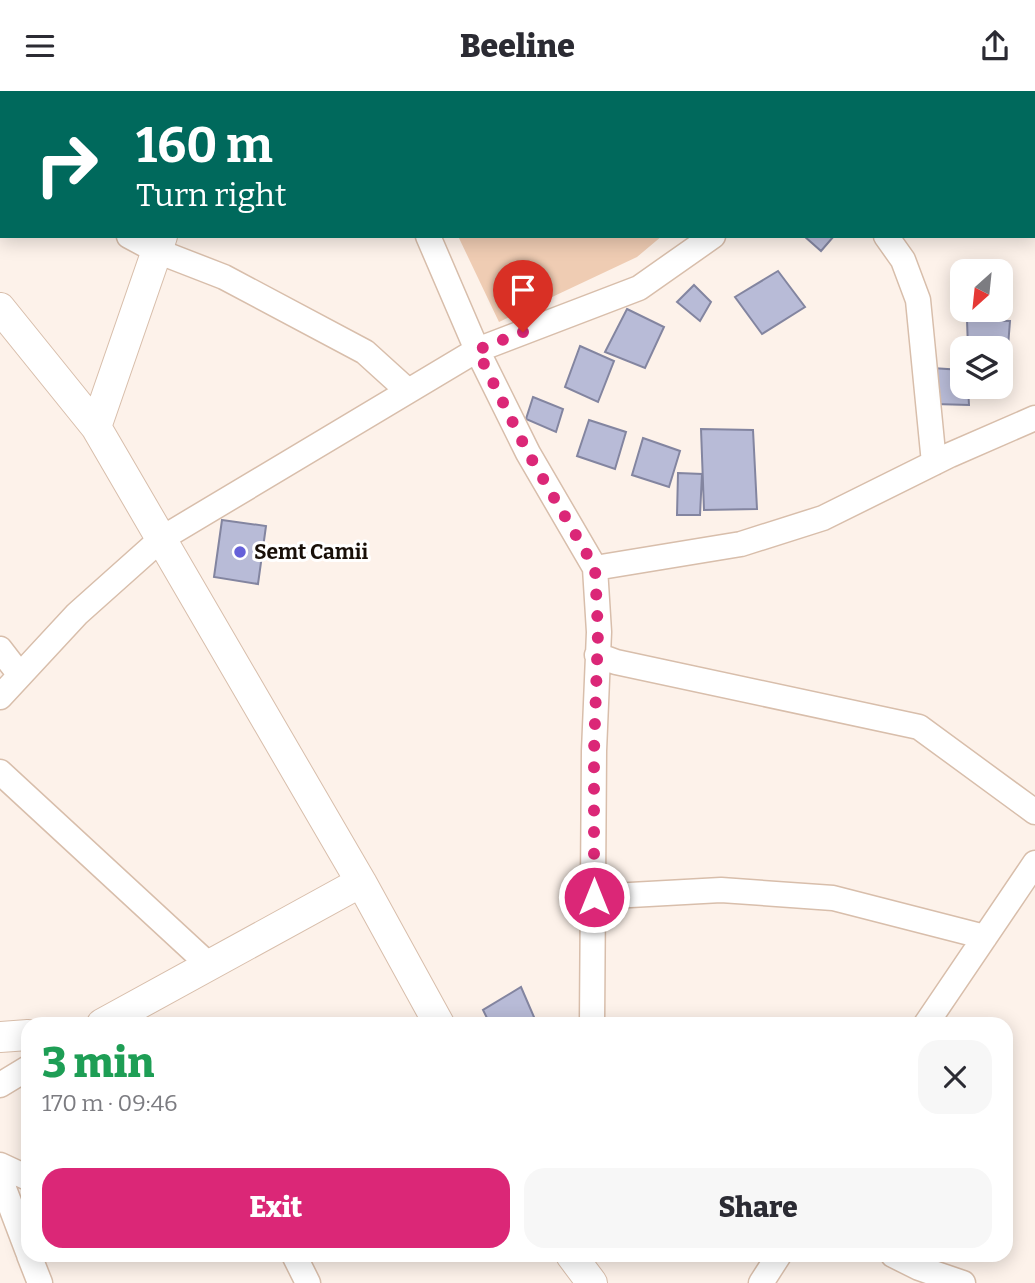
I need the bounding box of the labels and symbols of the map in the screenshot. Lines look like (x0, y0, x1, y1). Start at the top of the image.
north arrow (950, 259, 1013, 322)
pin (493, 260, 553, 332)
place label: Semt Camii (254, 539, 368, 565)
marker: Semt Camii (232, 544, 248, 560)
position arrow (557, 860, 631, 934)

